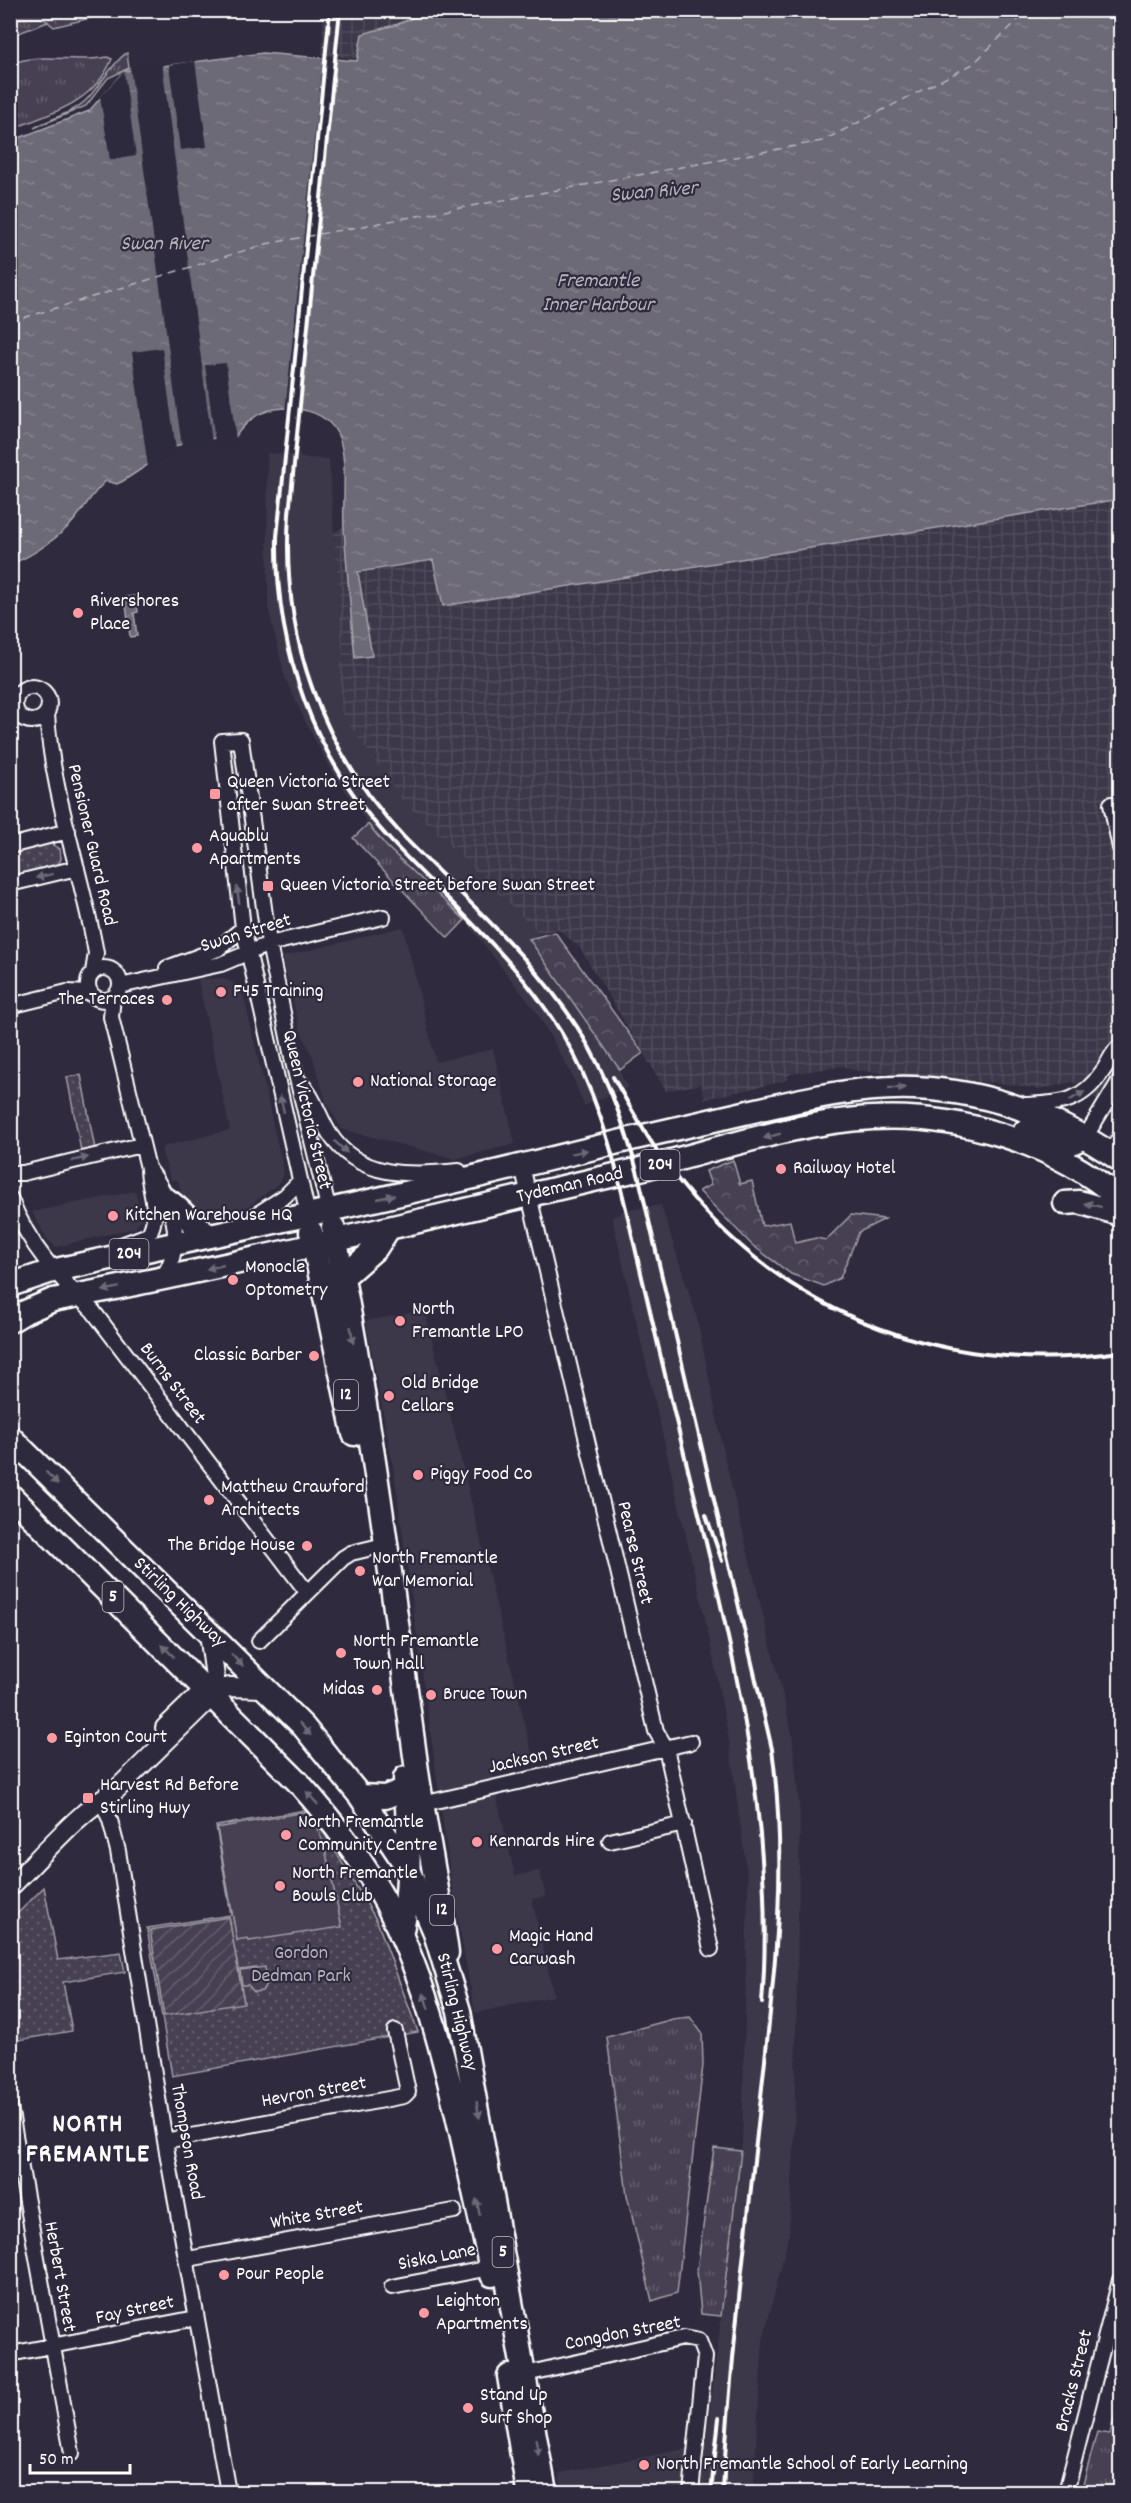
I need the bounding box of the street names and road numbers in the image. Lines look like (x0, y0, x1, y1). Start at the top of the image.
street label: Pensioner Guard Road (59, 761, 123, 929)
street label: Swan Street (197, 907, 295, 961)
street label: Queen Victoria Street (274, 1027, 338, 1193)
road number: 204 (640, 1150, 680, 1180)
street label: Tydeman Road (514, 1160, 626, 1212)
road number: 204 (110, 1239, 148, 1269)
street label: Burns Street (132, 1337, 212, 1431)
road number: 12 (334, 1380, 358, 1410)
street label: Pearse Street (609, 1499, 659, 1607)
street label: Stirling Highway (126, 1551, 233, 1656)
road number: 5 (102, 1582, 124, 1612)
street label: Jackson Street (486, 1730, 602, 1782)
road number: 12 (430, 1895, 454, 1925)
street label: Stirling Highway (428, 1950, 484, 2075)
street label: Hevron Street (259, 2070, 369, 2116)
street label: Thompson Road (162, 2082, 210, 2202)
street label: White Street (268, 2194, 366, 2238)
street label: Herbert Street (35, 2219, 83, 2335)
street label: Siska Lane (396, 2237, 478, 2279)
road number: 5 (492, 2237, 514, 2267)
street label: Fay Street (93, 2289, 177, 2333)
street label: Congdon Street (563, 2309, 683, 2359)
street label: Bracks Street (1049, 2327, 1101, 2435)

